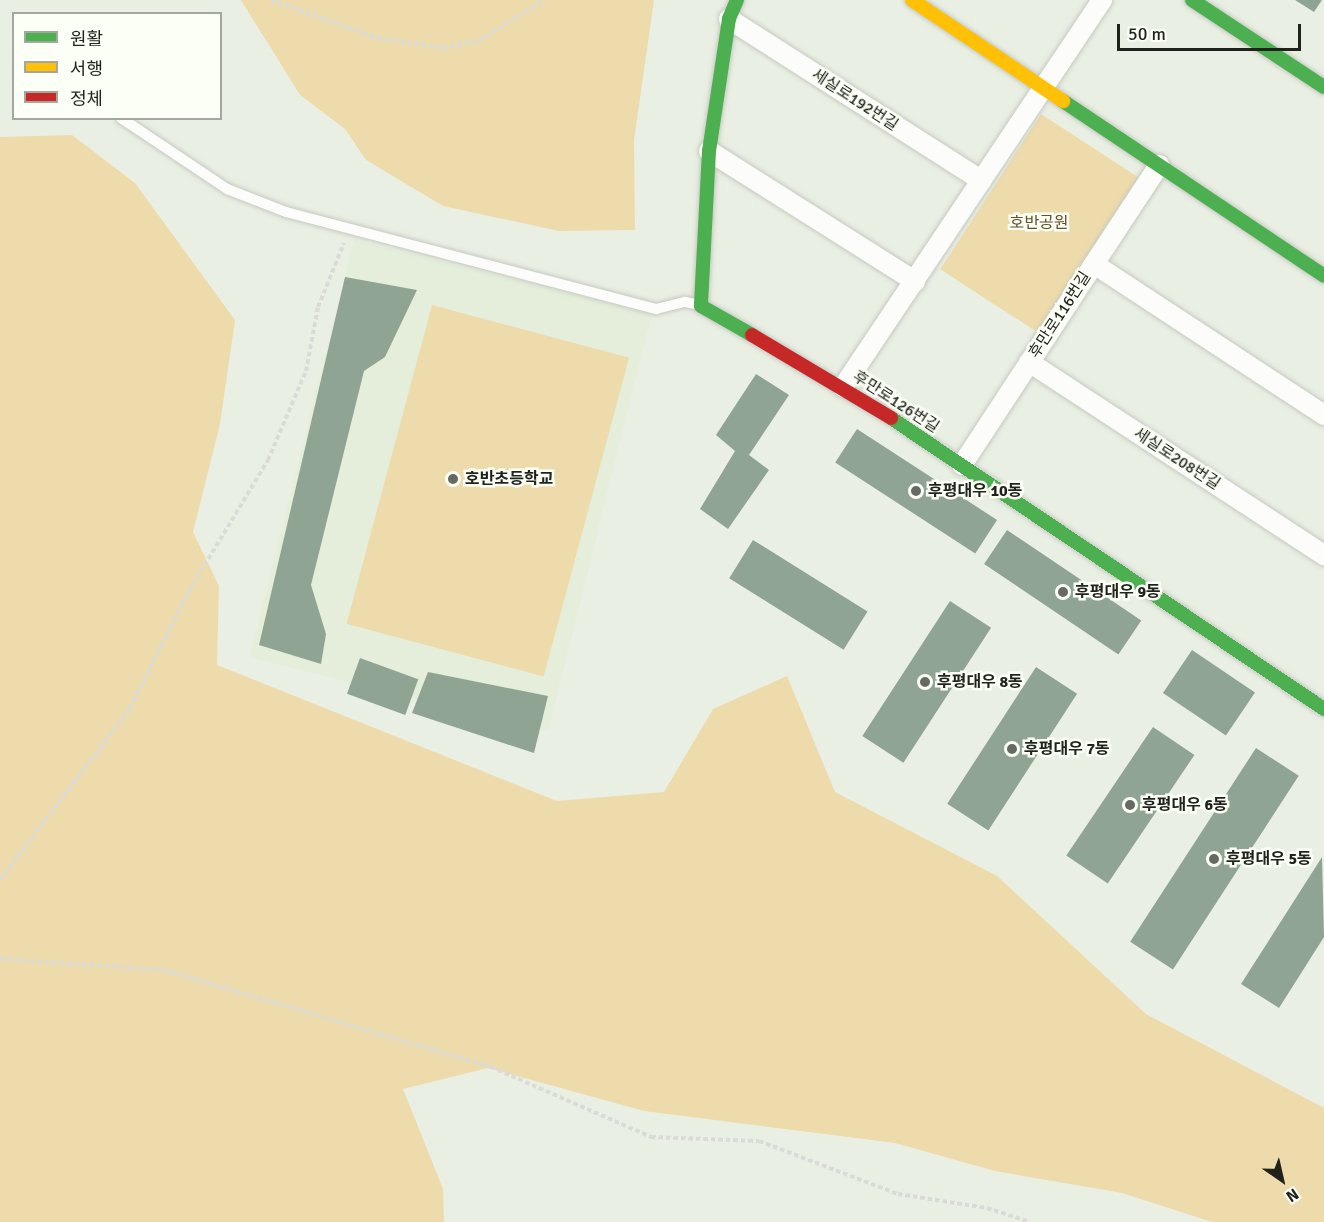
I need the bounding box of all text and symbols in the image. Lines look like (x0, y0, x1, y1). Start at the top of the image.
legend (12, 12, 222, 120)
scale bar (1120, 12, 1304, 50)
text: 50 m (1128, 23, 1166, 45)
text: 원활 (70, 28, 103, 50)
text: 서행 (70, 58, 103, 80)
street label: 세실로192번길 (808, 65, 902, 135)
text: 정체 (70, 88, 103, 110)
park label: 호반공원 (1010, 213, 1068, 233)
street label: 후만로116번길 (1025, 268, 1095, 362)
street label: 후만로126번길 (849, 367, 943, 437)
street label: 세실로208번길 (1130, 424, 1224, 494)
place label: 호반초등학교 (465, 469, 553, 489)
marker: 호반초등학교 (446, 472, 460, 486)
place label: 후평대우 10동 (928, 481, 1022, 501)
marker: 후평대우 10동 (909, 484, 923, 498)
place label: 후평대우 9동 (1075, 582, 1161, 602)
marker: 후평대우 9동 (1056, 585, 1070, 599)
place label: 후평대우 8동 (937, 672, 1023, 692)
marker: 후평대우 8동 (918, 675, 932, 689)
place label: 후평대우 7동 (1024, 739, 1110, 759)
marker: 후평대우 7동 (1005, 742, 1019, 756)
place label: 후평대우 6동 (1142, 795, 1228, 815)
marker: 후평대우 6동 (1123, 798, 1137, 812)
place label: 후평대우 5동 (1226, 849, 1312, 869)
marker: 후평대우 5동 (1207, 852, 1221, 866)
north arrow (1252, 1150, 1312, 1210)
text: N (1282, 1184, 1302, 1206)

